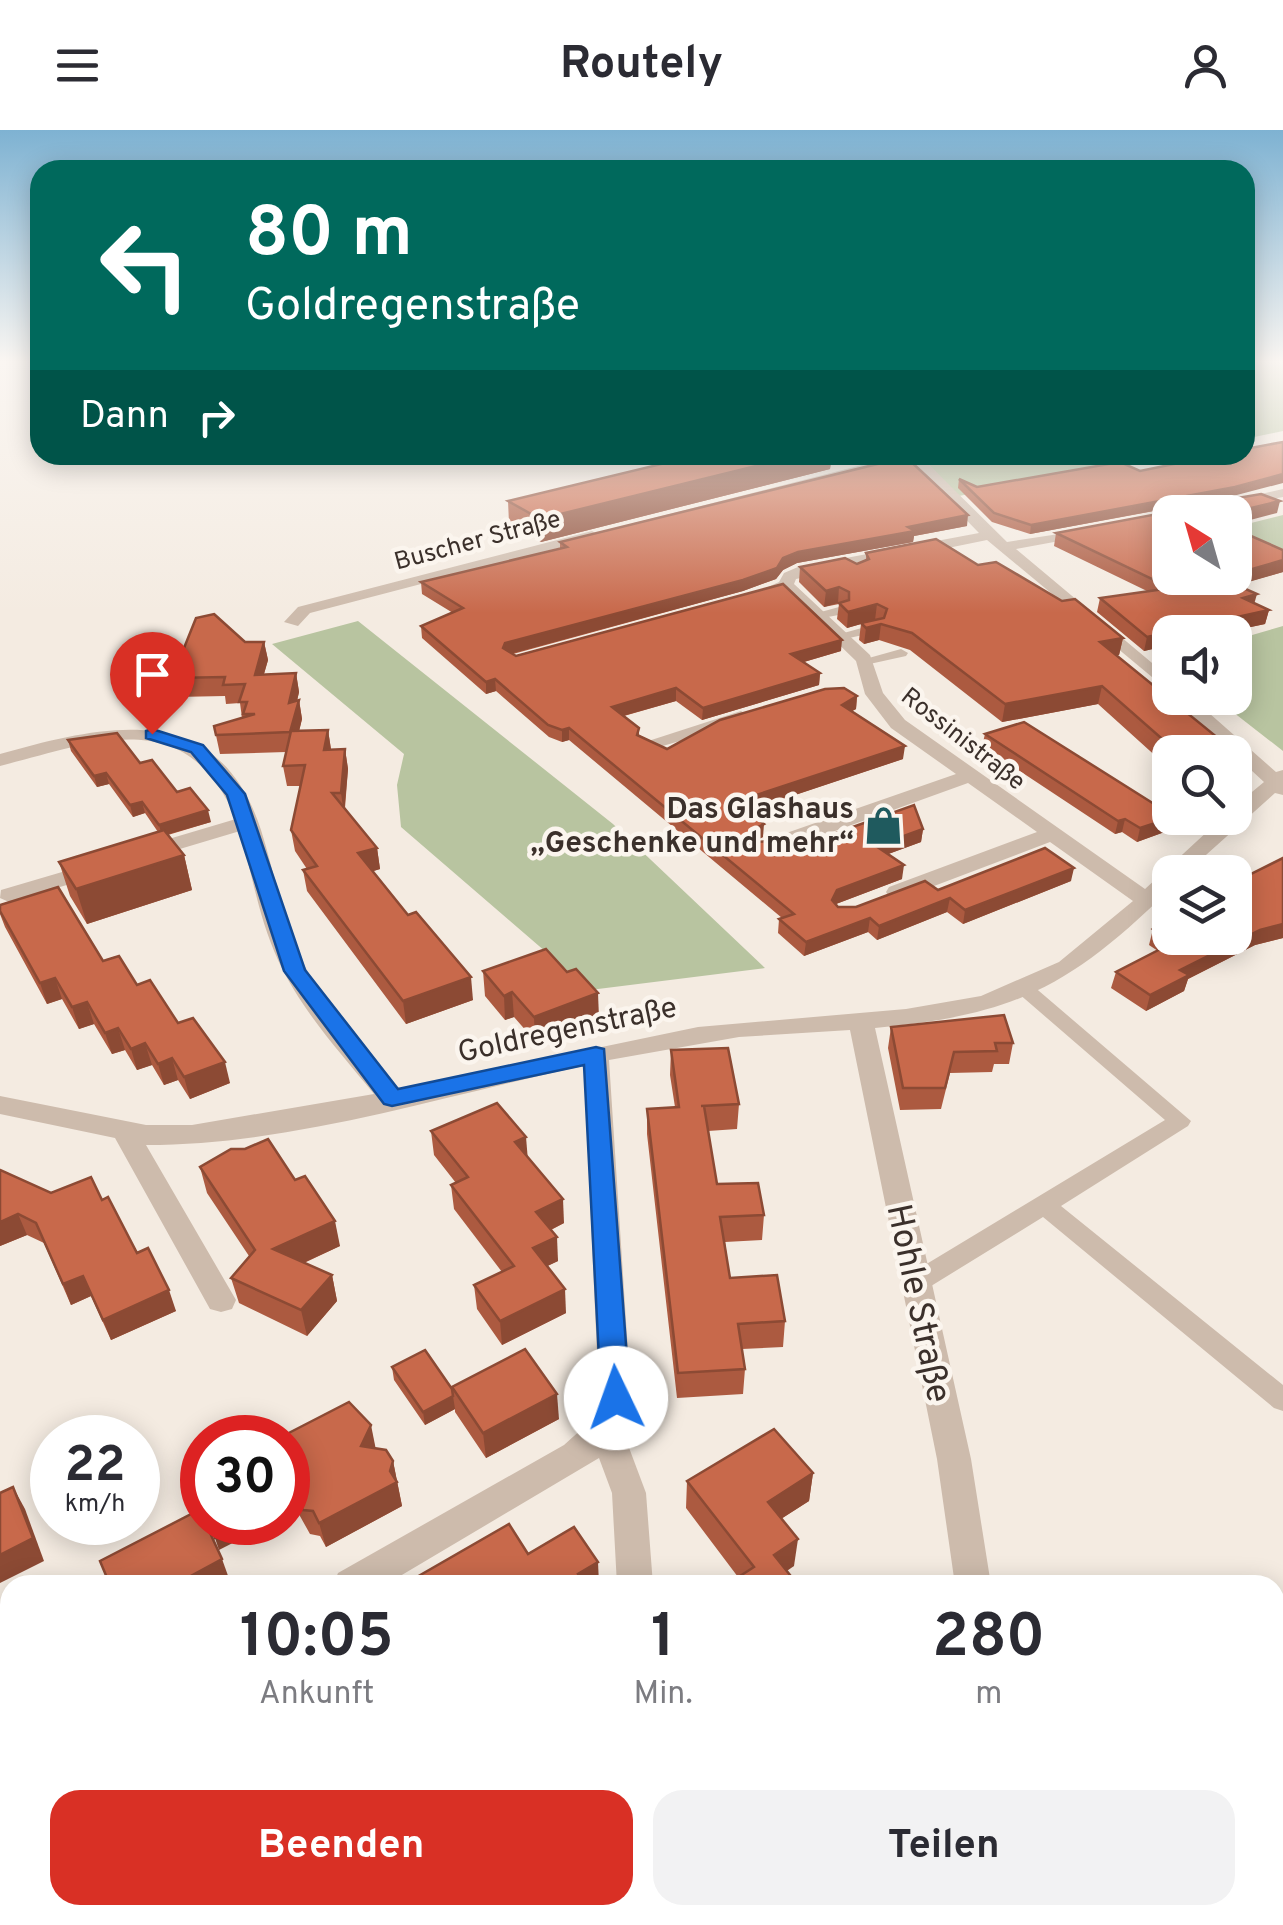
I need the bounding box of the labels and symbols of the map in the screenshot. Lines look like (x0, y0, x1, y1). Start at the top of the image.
north arrow (1152, 495, 1252, 595)
street label: Buscher Straße (391, 504, 565, 579)
pin (110, 632, 195, 735)
street label: Rossinistraße (893, 682, 1031, 799)
place label: Das Glashaus „Geschenke und mehr“ (530, 792, 854, 863)
shop icon: Das Glashaus „Geschenke und mehr“ (863, 804, 905, 846)
street label: Goldregenstraße (454, 990, 681, 1073)
street label: Hohle Straße (875, 1200, 960, 1407)
position arrow (564, 1346, 668, 1450)
speed limit sign: 30 (180, 1415, 310, 1545)

